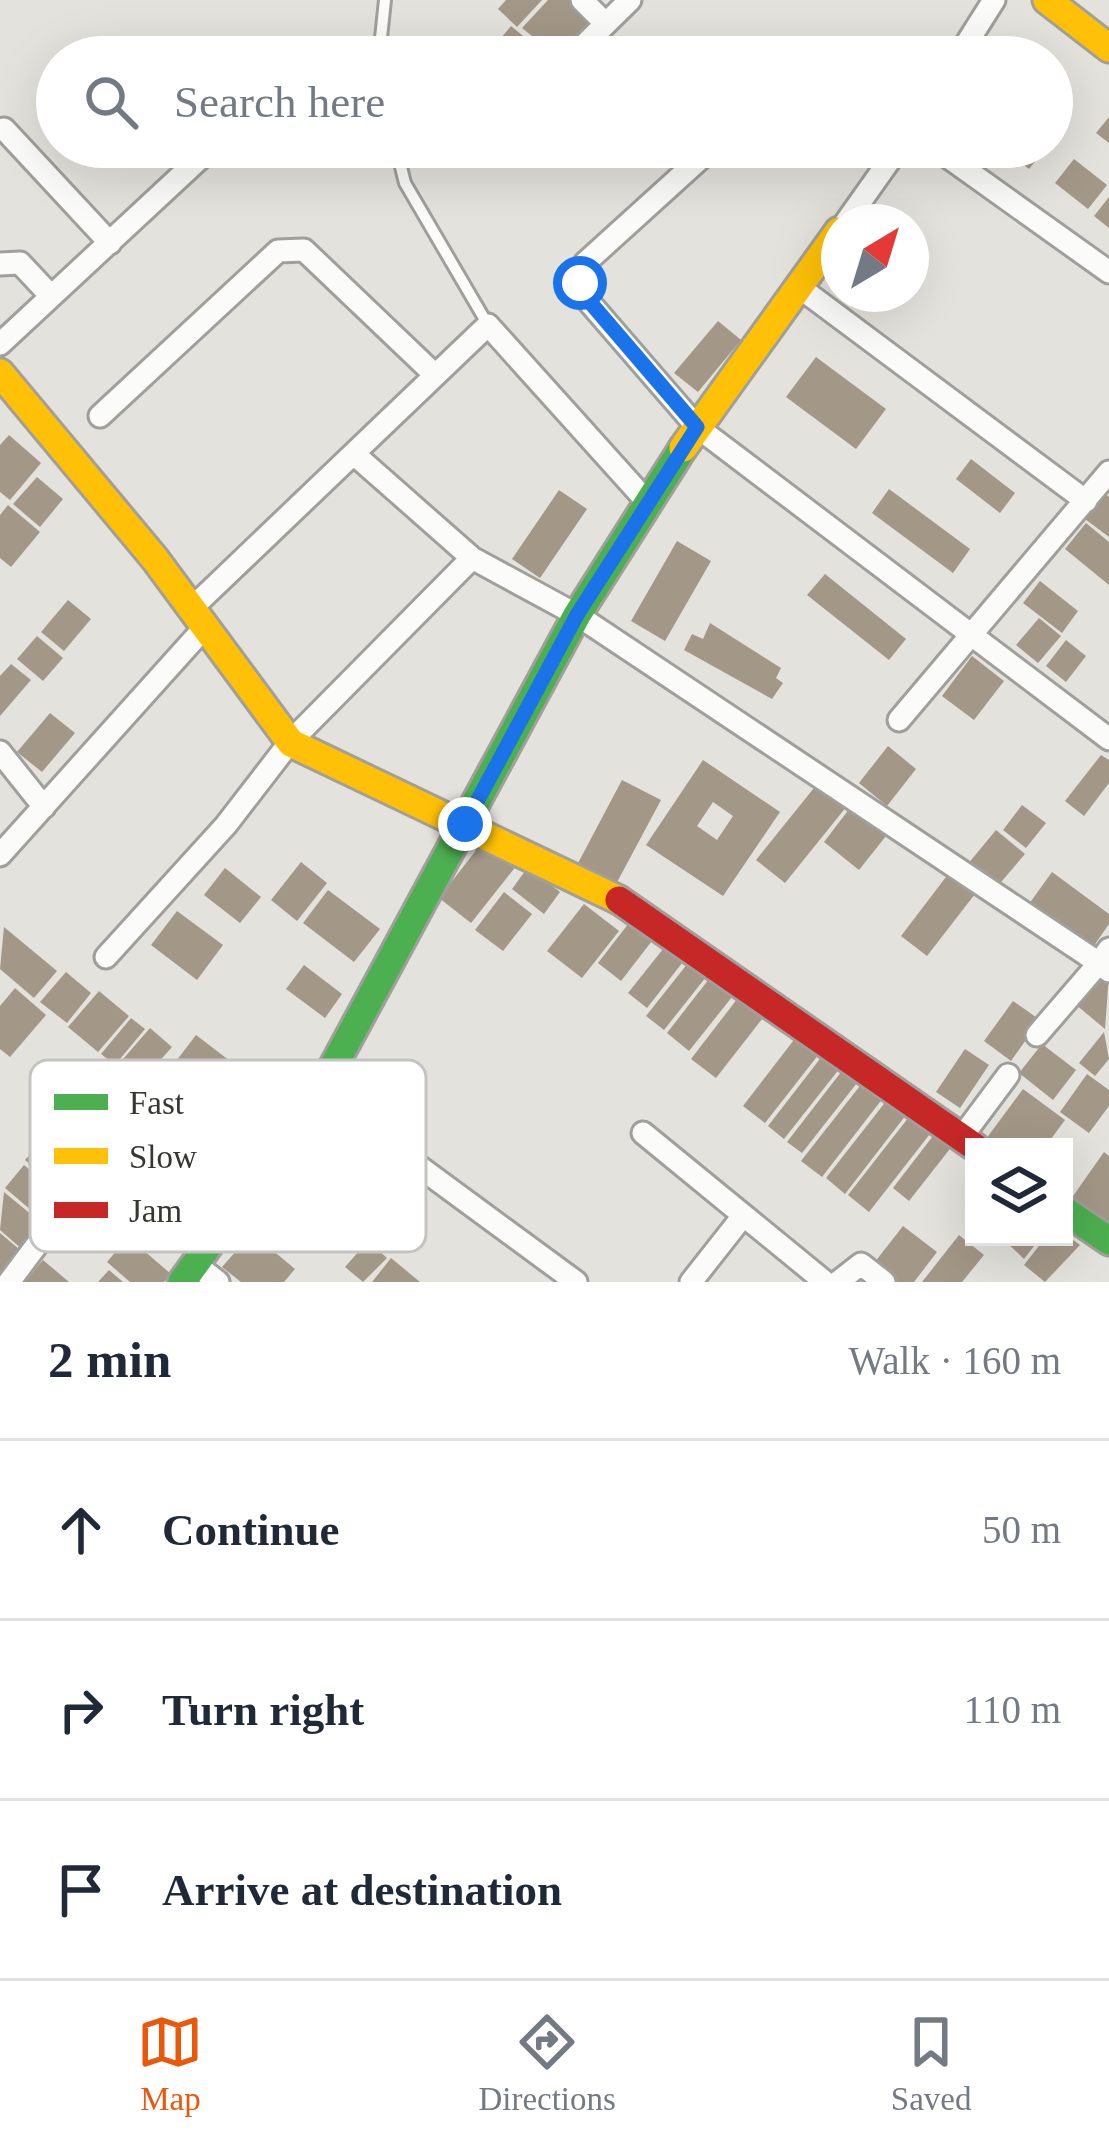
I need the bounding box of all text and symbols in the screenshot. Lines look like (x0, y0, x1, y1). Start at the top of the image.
search box (36, 36, 1073, 168)
icon: search (78, 69, 144, 135)
text: Search here (174, 77, 385, 127)
north arrow (821, 204, 929, 312)
route start (553, 256, 607, 310)
route end (438, 797, 492, 851)
legend (30, 1060, 426, 1252)
text: Fast (129, 1085, 184, 1121)
map controls (965, 1138, 1073, 1246)
button: layers (965, 1138, 1073, 1246)
text: Slow (129, 1139, 197, 1175)
text: Jam (129, 1193, 182, 1229)
text: 2 min (48, 1332, 171, 1388)
text: Walk · 160 m (849, 1339, 1061, 1382)
icon: ahead (48, 1497, 114, 1563)
text: Continue (162, 1505, 340, 1555)
text: 50 m (982, 1508, 1061, 1551)
icon: right (48, 1677, 114, 1743)
text: Turn right (162, 1685, 364, 1735)
text: 110 m (964, 1688, 1061, 1731)
icon: arrive (48, 1857, 114, 1923)
text: Arrive at destination (162, 1865, 562, 1915)
tab: Map (137, 2009, 203, 2118)
tab: Directions (478, 2009, 616, 2118)
tab: Saved (891, 2009, 972, 2118)

